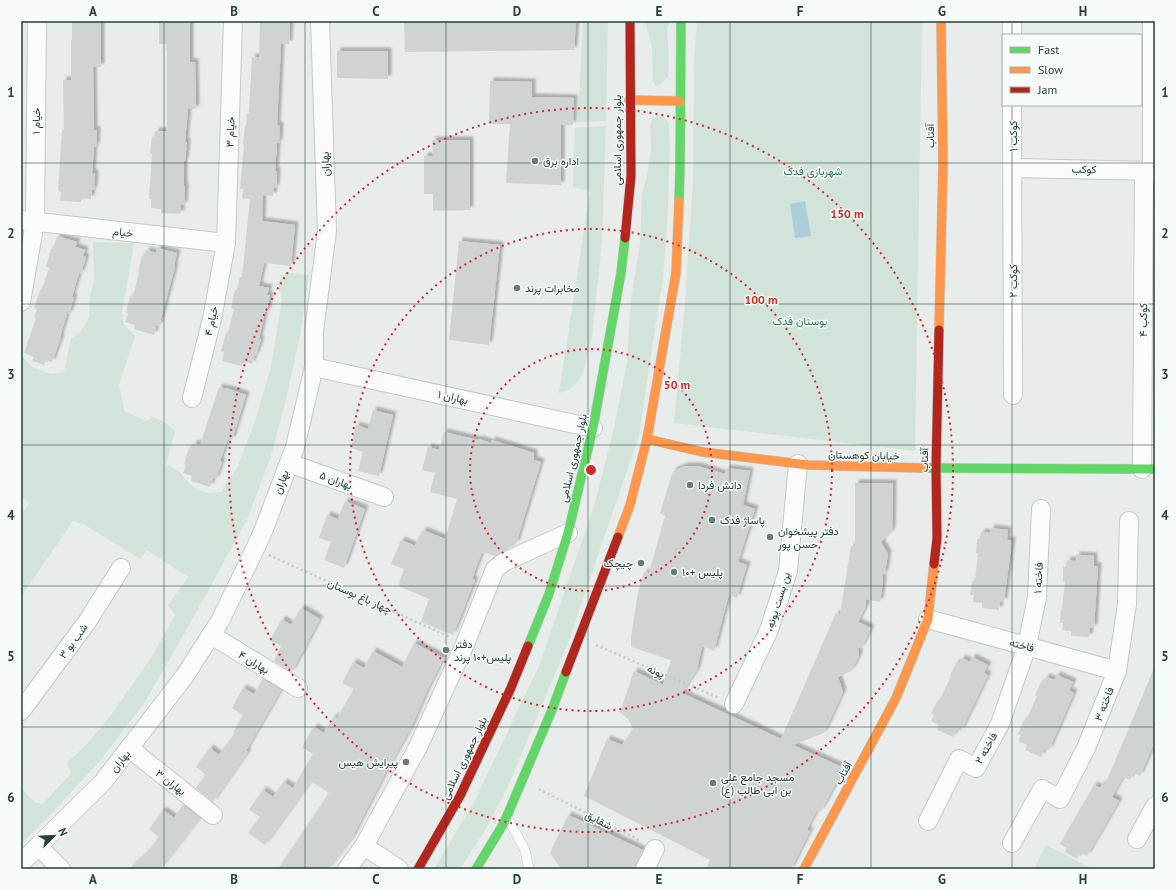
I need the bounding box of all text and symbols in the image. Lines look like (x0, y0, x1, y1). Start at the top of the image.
text: A (89, 3, 97, 20)
text: B (230, 3, 238, 20)
text: C (372, 3, 380, 20)
text: D (513, 3, 521, 20)
text: E (656, 3, 663, 20)
text: F (797, 3, 804, 20)
text: G (938, 3, 946, 20)
text: H (1079, 3, 1087, 20)
legend (1002, 34, 1142, 106)
text: Fast (1038, 42, 1059, 57)
text: Slow (1038, 62, 1063, 77)
text: Jam (1037, 82, 1057, 97)
text: 1 (7, 84, 15, 101)
text: 1 (1161, 84, 1169, 101)
street label: بلوار جمهوری اسلامی (610, 95, 624, 185)
street label: خیام ۱ (29, 107, 44, 135)
street label: خیام ۳ (222, 116, 239, 148)
street label: کوکب ۱ (1006, 120, 1020, 152)
street label: آفتاب (923, 122, 937, 148)
street label: بهاران (318, 151, 332, 177)
place label: اداره برق (543, 154, 579, 168)
marker: اداره برق (530, 156, 540, 166)
street label: کوکب (1071, 162, 1097, 176)
park label: شهربازی فدک (783, 164, 843, 178)
text: 150 m (830, 206, 864, 221)
street label: خیام (112, 224, 134, 241)
text: 2 (7, 225, 15, 242)
text: 2 (1161, 225, 1169, 242)
street label: کوکب ۲ (1006, 264, 1020, 298)
place label: مخابرات پرند (525, 281, 580, 296)
marker: مخابرات پرند (512, 283, 522, 293)
text: 100 m (744, 292, 778, 307)
street label: کوکب ۴ (1136, 303, 1150, 337)
street label: خیام ۴ (201, 305, 222, 337)
park label: بوستان فدک (773, 314, 827, 328)
text: 3 (7, 366, 15, 383)
text: 3 (1161, 366, 1169, 383)
text: 50 m (664, 377, 690, 392)
street label: بهاران ۱ (437, 387, 469, 407)
street label: بلوار جمهوری اسلامی (556, 412, 590, 504)
street label: آفتاب (917, 446, 931, 472)
street label: خیابان کوهستان (828, 447, 900, 463)
centre of rings (584, 463, 598, 477)
street label: بهاران (270, 468, 292, 496)
street label: بهاران ۵ (318, 468, 354, 492)
place label: دانش فردا (698, 478, 742, 492)
marker: دانش فردا (685, 480, 695, 490)
text: 4 (7, 507, 15, 524)
text: 4 (1161, 507, 1169, 524)
place label: پاساژ فدک (720, 513, 765, 528)
marker: پاساژ فدک (707, 515, 717, 525)
place label: دفتر پیشخوان حسن پور (777, 524, 839, 552)
marker: دفتر پیشخوان حسن پور (765, 532, 775, 542)
place label: چیچک (604, 556, 633, 571)
marker: چیچک (636, 558, 646, 568)
street label: فاخته ۱ (1030, 562, 1046, 594)
place label: پلیس +۱۰ (682, 565, 723, 580)
marker: پلیس +۱۰ (669, 567, 679, 577)
street label: بن بست پونه (763, 570, 794, 630)
street label: چهار باغ بوستان (325, 576, 394, 617)
street label: شب بو ۳ (56, 620, 91, 661)
street label: فاخته (1008, 635, 1036, 655)
place label: دفتر پلیس+۱۰ پرند (453, 637, 511, 665)
marker: دفتر پلیس+۱۰ پرند (441, 645, 451, 655)
street label: بهاران ۴ (236, 647, 272, 677)
text: 5 (7, 648, 15, 665)
text: 5 (1161, 648, 1169, 665)
street label: پونه (645, 661, 667, 682)
street label: فاخته ۳ (1091, 685, 1117, 723)
street label: بلوار جمهوری اسلامی (438, 714, 490, 802)
street label: فاخته ۲ (972, 730, 1000, 766)
street label: بهاران (107, 747, 133, 775)
place label: پیرایش هیس (339, 755, 398, 770)
marker: پیرایش هیس (401, 757, 411, 767)
street label: آفتاب (831, 758, 856, 787)
street label: بهاران ۳ (153, 766, 189, 798)
place label: مسجد جامع علی بن ابی طالب (ع) (721, 770, 795, 798)
marker: مسجد جامع علی بن ابی طالب (ع) (708, 778, 718, 788)
text: 6 (7, 789, 15, 806)
text: 6 (1161, 789, 1169, 806)
street label: شقایق (583, 807, 615, 833)
north arrow (34, 816, 74, 856)
text: N (55, 826, 71, 838)
text: A (89, 871, 97, 888)
text: B (230, 871, 238, 888)
text: C (372, 871, 380, 888)
text: D (513, 871, 521, 888)
text: E (656, 871, 663, 888)
text: F (797, 871, 804, 888)
text: G (938, 871, 946, 888)
text: H (1079, 871, 1087, 888)

